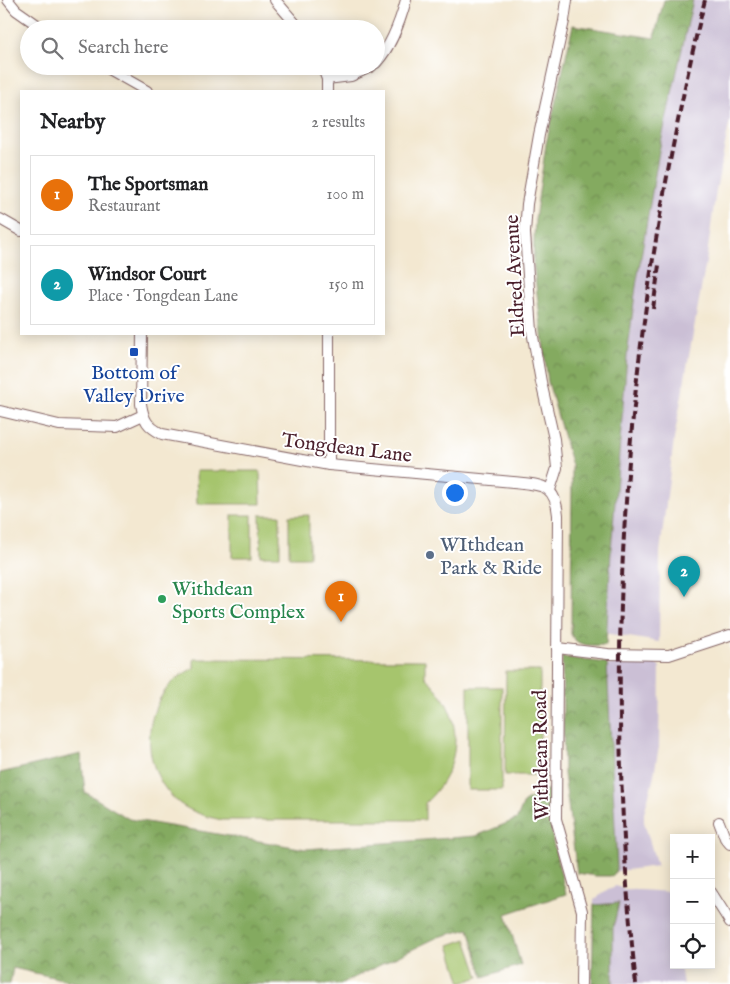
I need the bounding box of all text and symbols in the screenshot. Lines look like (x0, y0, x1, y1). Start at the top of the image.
search box (20, 20, 385, 75)
icon: search (38, 34, 66, 62)
text: Search here (78, 36, 169, 60)
text: Nearby (40, 109, 105, 136)
text: 2 results (311, 113, 365, 133)
text: The Sportsman (88, 173, 208, 197)
text: 1 (54, 185, 60, 205)
text: 100 m (327, 185, 364, 205)
text: Restaurant (88, 197, 161, 217)
street label: Eldred Avenue (500, 214, 531, 338)
text: Windsor Court (88, 263, 207, 287)
text: 2 (53, 275, 61, 295)
text: 150 m (329, 275, 364, 295)
text: Place · Tongdean Lane (88, 287, 238, 307)
marker: Bottom of Valley Drive (128, 346, 140, 358)
place label: Bottom of Valley Drive (82, 361, 185, 409)
street label: Tongdean Lane (280, 428, 413, 469)
your location (442, 480, 468, 506)
place label: WIthdean Park & Ride (440, 533, 542, 581)
marker: WIthdean Park & Ride (424, 549, 436, 561)
pin: 2 (668, 556, 700, 597)
place label: Withdean Sports Complex (172, 577, 305, 625)
pin: 1 (325, 581, 357, 622)
marker: Withdean Sports Complex (156, 593, 168, 605)
street label: Withdean Road (528, 689, 555, 820)
map controls (670, 834, 715, 969)
button: + (670, 834, 715, 879)
button: − (670, 879, 715, 924)
button: locate (670, 924, 715, 969)

